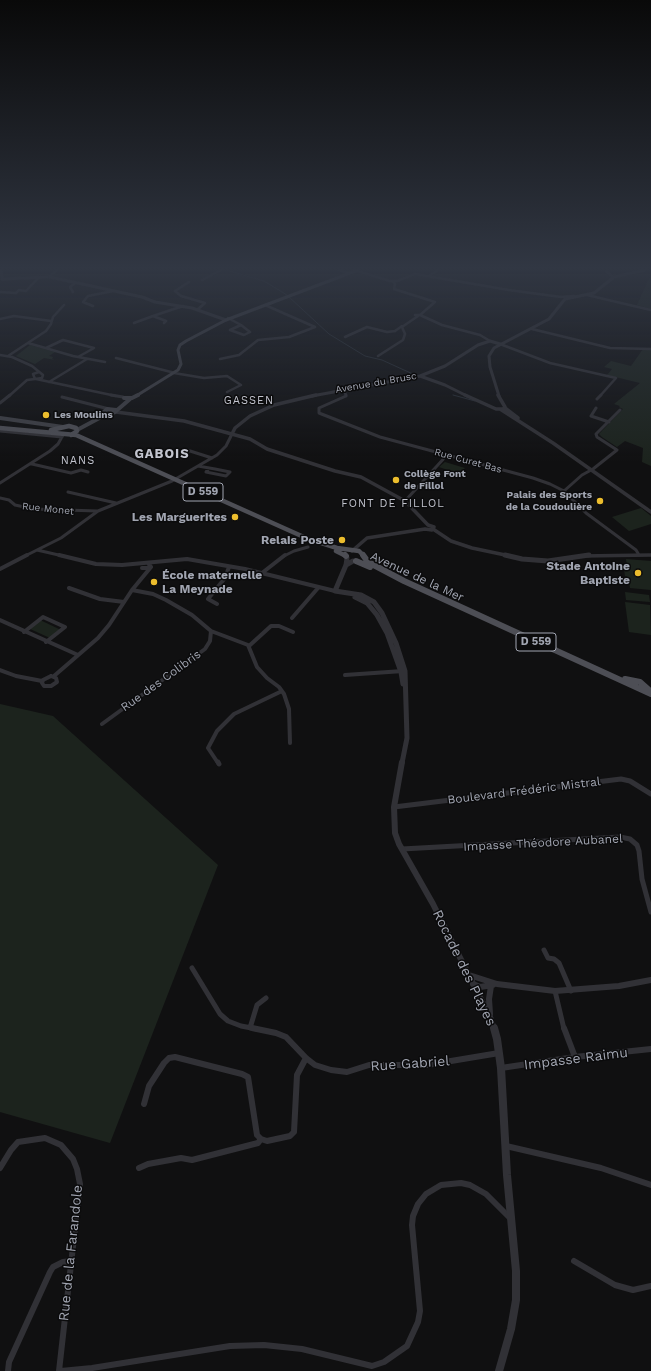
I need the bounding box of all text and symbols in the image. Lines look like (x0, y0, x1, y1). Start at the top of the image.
street label: Avenue du Brusc (334, 370, 418, 396)
district label: GASSEN (224, 394, 274, 408)
place label: Les Moulins (54, 409, 113, 421)
marker: Les Moulins (41, 410, 51, 420)
district label: GABOIS (134, 446, 190, 462)
street label: Rue Curet Bas (433, 446, 503, 476)
district label: NANS (61, 454, 95, 468)
place label: Collège Font de Fillol (404, 468, 466, 492)
marker: Collège Font de Fillol (391, 475, 401, 485)
road number: D 559 (183, 483, 223, 501)
place label: Palais des Sports de la Coudoulière (506, 489, 592, 512)
marker: Palais des Sports de la Coudoulière (595, 496, 605, 506)
district label: FONT DE FILLOL (341, 497, 445, 511)
street label: Rue Monet (21, 500, 75, 518)
place label: Les Marguerites (132, 510, 227, 524)
marker: Les Marguerites (230, 512, 240, 522)
place label: Relais Poste (261, 533, 334, 547)
marker: Relais Poste (337, 535, 347, 545)
street label: Avenue de la Mer (368, 549, 466, 605)
place label: Stade Antoine Baptiste (546, 559, 630, 587)
place label: École maternelle La Meynade (162, 568, 262, 596)
marker: Stade Antoine Baptiste (633, 568, 643, 578)
marker: École maternelle La Meynade (149, 577, 159, 587)
road number: D 559 (516, 633, 556, 651)
street label: Rue des Colibris (118, 647, 204, 715)
street label: Boulevard Frédéric Mistral (447, 774, 601, 808)
street label: Impasse Théodore Aubanel (463, 832, 623, 854)
street label: Rocade des Playes (429, 907, 499, 1029)
street label: Impasse Raimu (523, 1044, 629, 1074)
street label: Rue Gabriel (370, 1053, 450, 1075)
street label: Rue de la Farandole (56, 1184, 86, 1322)

